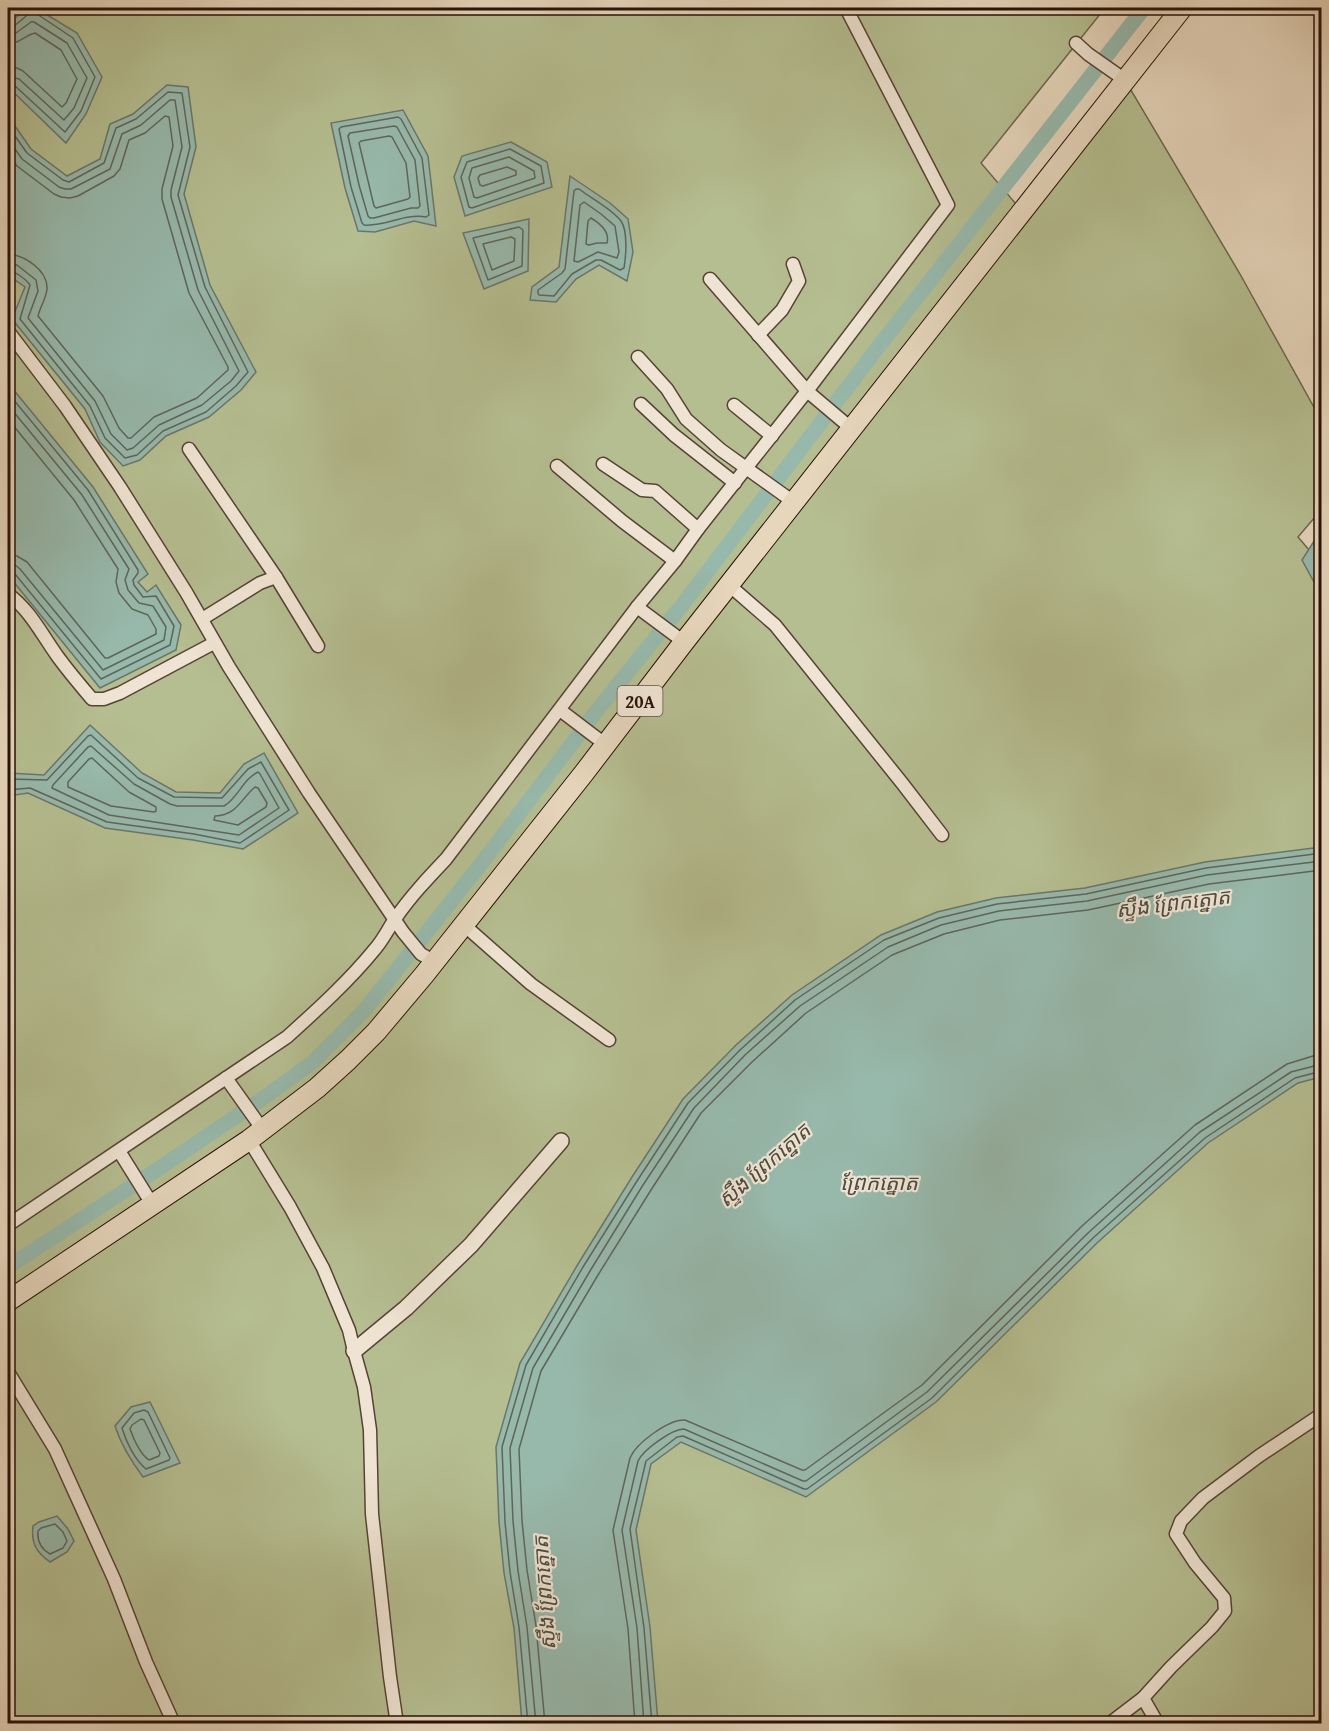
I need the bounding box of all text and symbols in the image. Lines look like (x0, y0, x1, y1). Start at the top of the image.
road number: 20A (618, 686, 662, 716)
water label: ស្ទឹង ព្រែកត្នោត (1114, 880, 1233, 925)
water label: ស្ទឹង ព្រែកត្នោត (711, 1115, 819, 1214)
water label: ព្រែកត្នោត (840, 1167, 919, 1198)
water label: ស្ទឹង ព្រែកត្នោត (524, 1533, 563, 1651)

